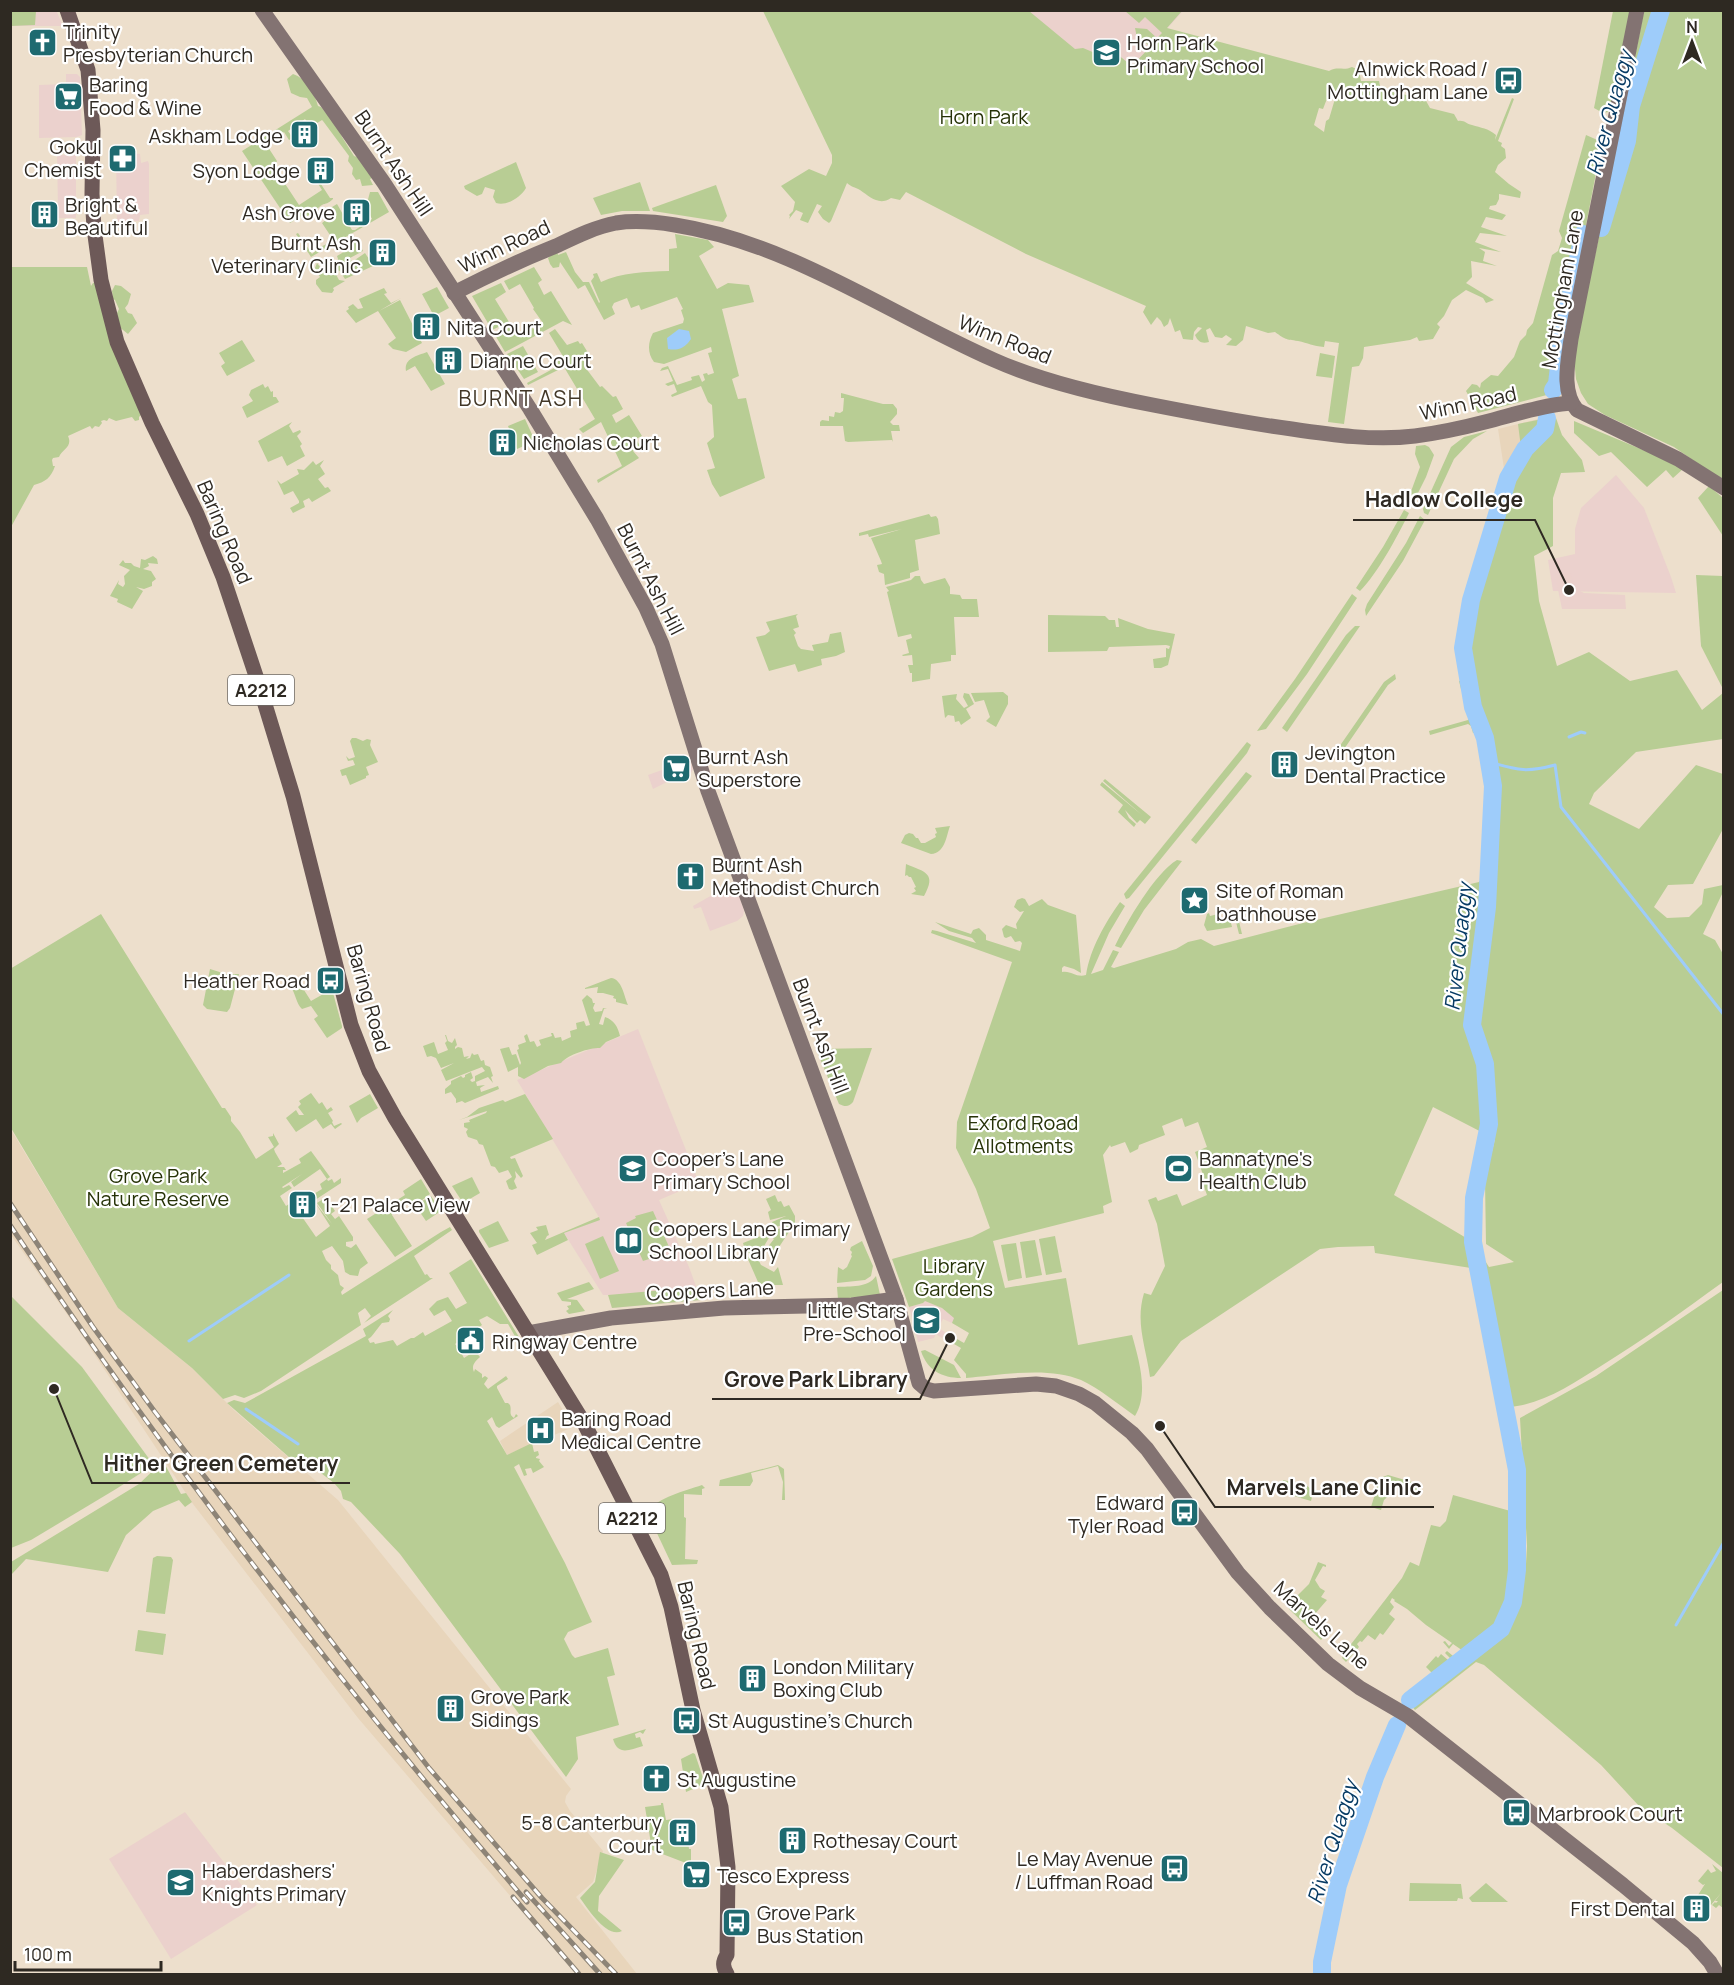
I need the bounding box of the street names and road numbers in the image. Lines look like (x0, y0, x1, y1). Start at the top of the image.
street label: Burnt Ash Hill (349, 105, 439, 221)
street label: Mottingham Lane (1535, 208, 1589, 370)
street label: Winn Road (454, 213, 554, 279)
street label: Winn Road (954, 308, 1056, 370)
street label: Winn Road (1417, 380, 1519, 426)
street label: Baring Road (191, 476, 259, 588)
street label: Burnt Ash Hill (611, 519, 691, 639)
road number: A2212 (228, 675, 294, 705)
street label: Baring Road (341, 941, 397, 1055)
street label: Burnt Ash Hill (787, 974, 855, 1098)
street label: Coopers Lane (646, 1273, 774, 1307)
road number: A2212 (599, 1503, 665, 1533)
street label: Marvels Lane (1268, 1575, 1376, 1675)
street label: Baring Road (671, 1578, 723, 1692)

